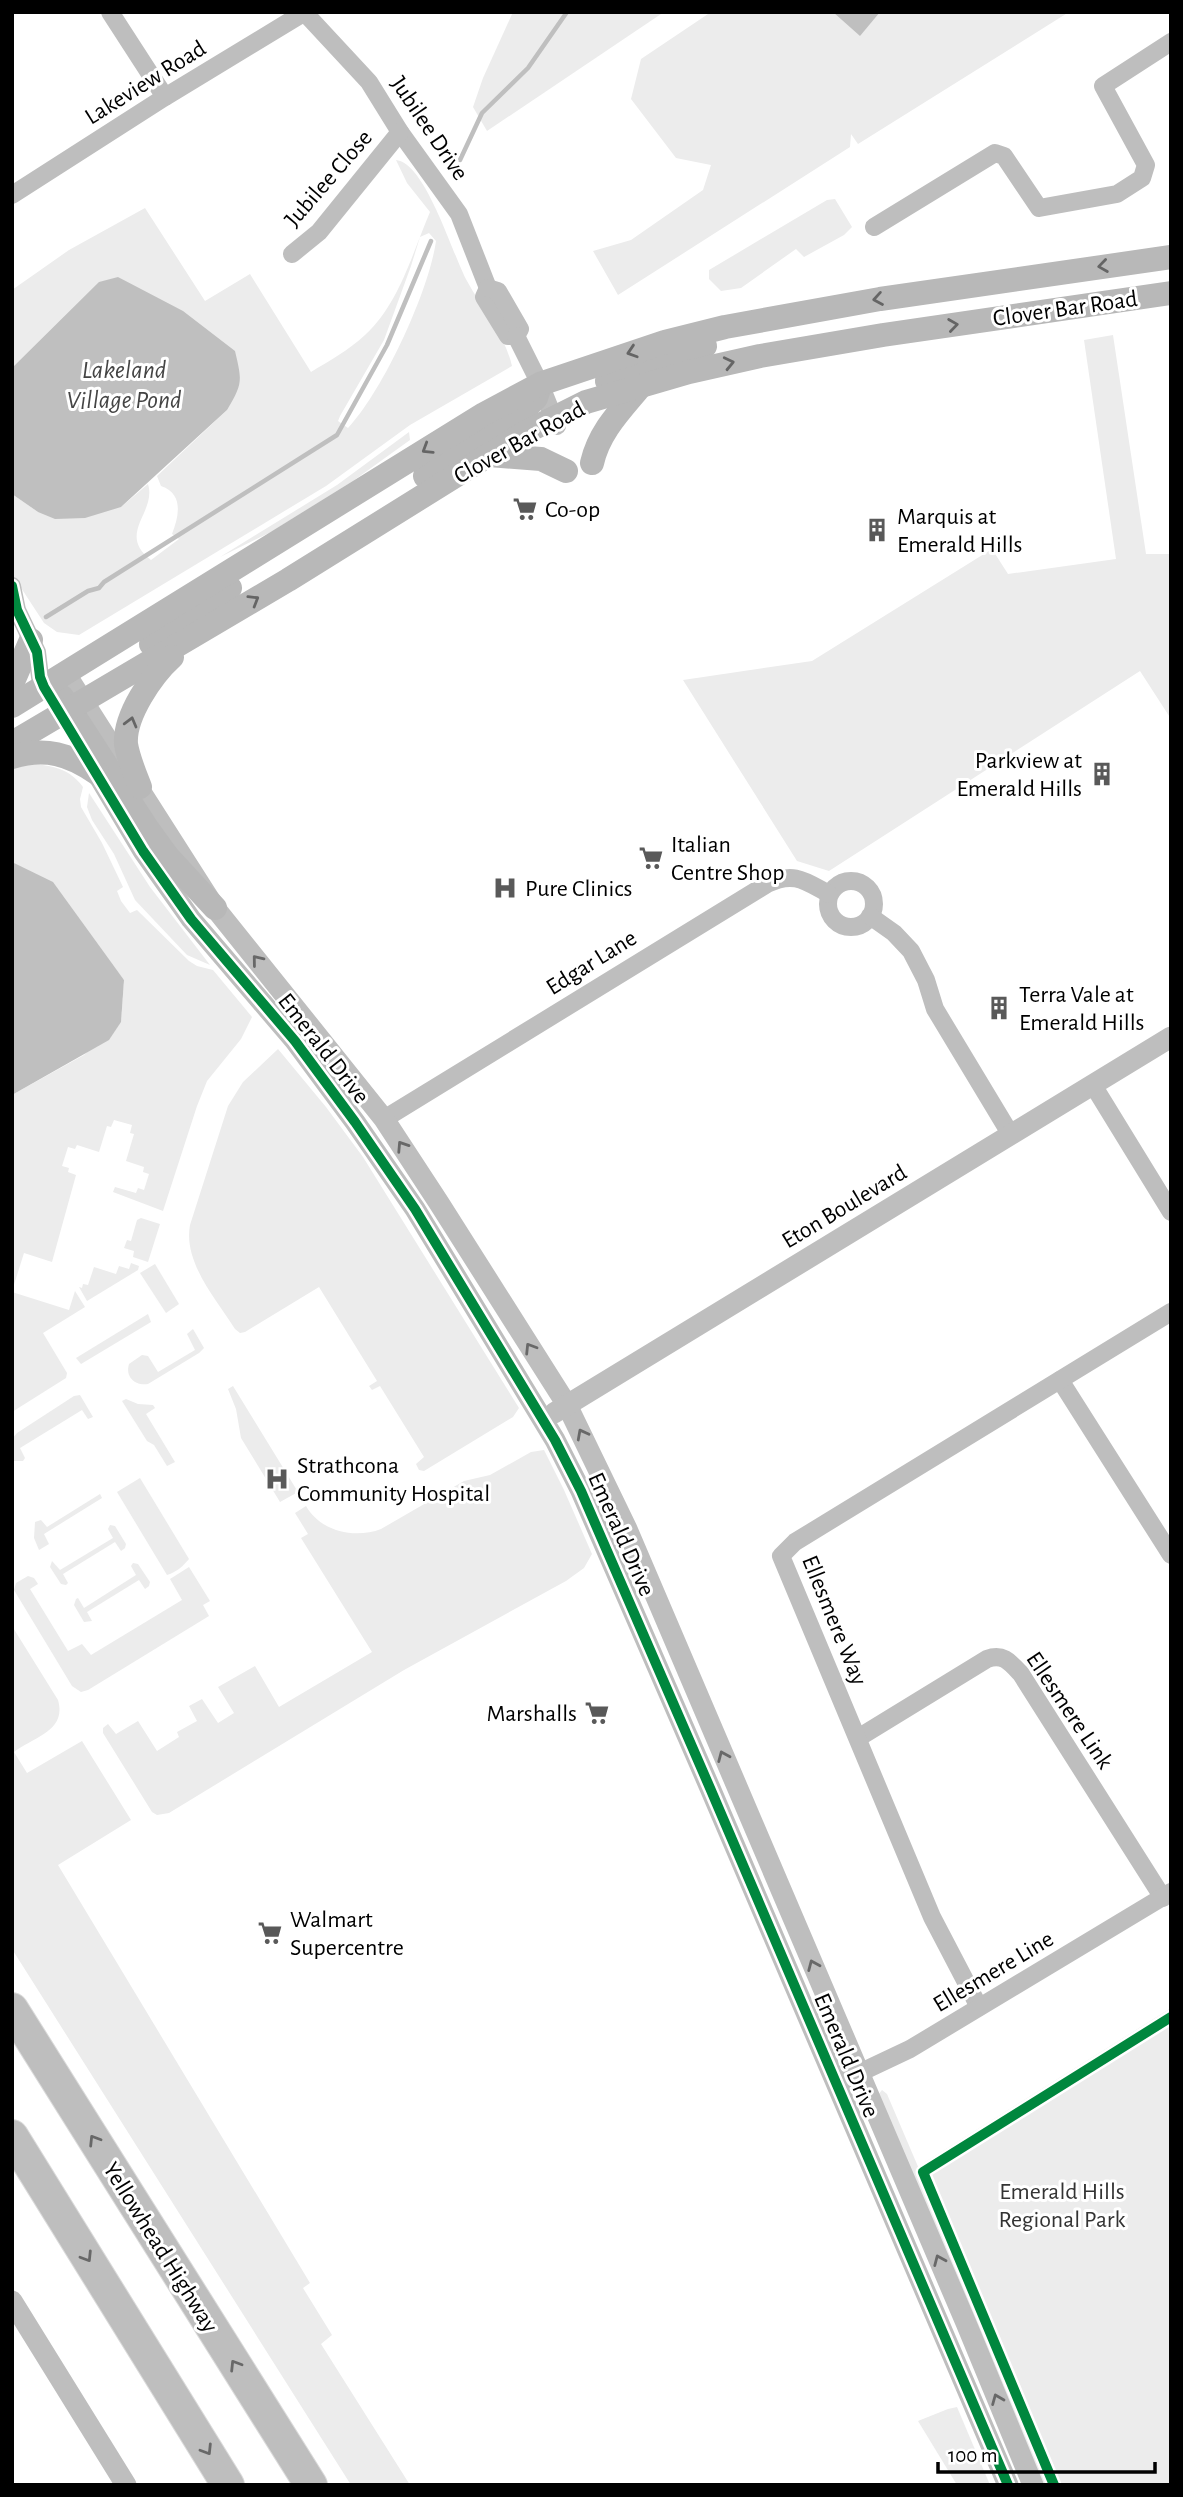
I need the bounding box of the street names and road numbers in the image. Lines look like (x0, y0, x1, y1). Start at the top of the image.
street label: Lakeview Road (81, 36, 210, 129)
street label: Jubilee Drive (386, 72, 473, 185)
street label: Jubilee Close (280, 126, 377, 232)
street label: Clover Bar Road (991, 287, 1139, 331)
street label: Clover Bar Road (450, 397, 589, 489)
street label: Edgar Lane (542, 926, 641, 1000)
street label: Emerald Drive (273, 989, 373, 1108)
street label: Eton Boulevard (778, 1160, 911, 1253)
street label: Emerald Drive (583, 1469, 659, 1600)
street label: Ellesmere Way (797, 1552, 871, 1689)
street label: Ellesmere Link (1021, 1648, 1117, 1773)
street label: Ellesmere Line (929, 1927, 1058, 2017)
street label: Emerald Drive (809, 1990, 883, 2121)
street label: Yellowhead Highway (98, 2158, 222, 2337)

